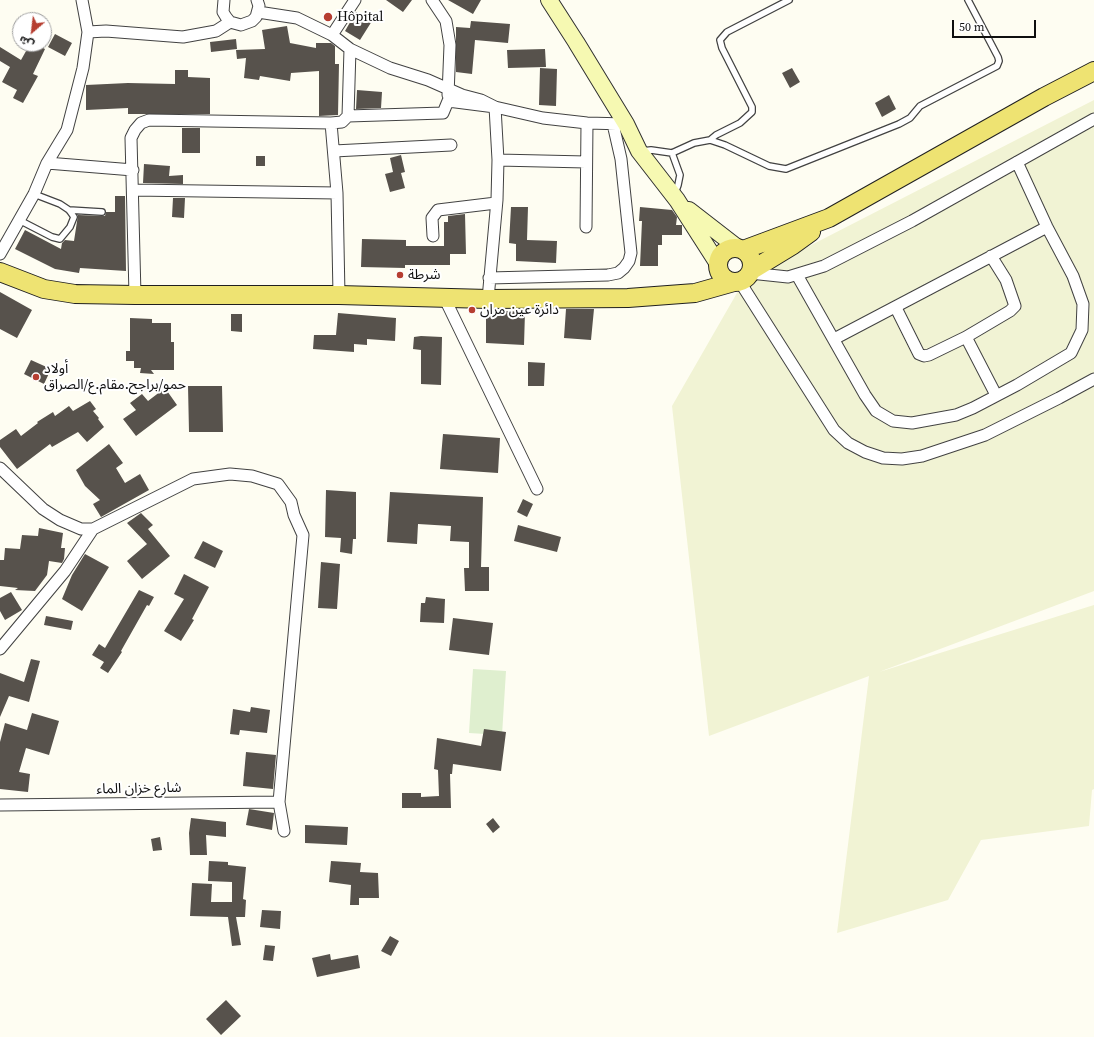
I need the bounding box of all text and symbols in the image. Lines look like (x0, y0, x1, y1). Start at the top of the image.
place label: Hôpital (337, 9, 383, 25)
marker: Hôpital (322, 11, 334, 23)
north arrow (12, 12, 52, 52)
scale bar (954, 12, 1038, 38)
text: 50 m (959, 19, 985, 35)
text: ش (16, 32, 37, 52)
place label: شرطة (408, 267, 440, 283)
marker: شرطة (395, 270, 405, 280)
place label: دائرة عين مران (480, 302, 559, 318)
marker: دائرة عين مران (467, 305, 477, 315)
place label: أولاد حمو/براجح.مقام.ع/الصراق (44, 361, 186, 394)
marker: أولاد حمو/براجح.مقام.ع/الصراق (31, 372, 41, 382)
street label: شارع خزان الماء (96, 780, 182, 798)

